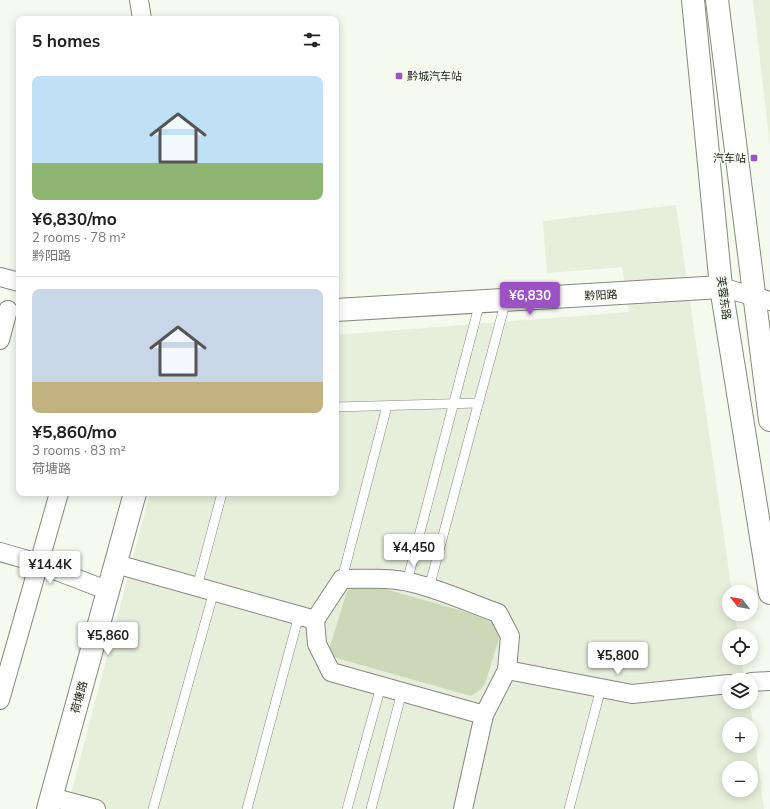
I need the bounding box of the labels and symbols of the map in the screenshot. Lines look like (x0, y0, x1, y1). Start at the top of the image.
place label: 黔城汽车站 (407, 69, 462, 83)
marker: 黔城汽车站 (394, 71, 404, 81)
place label: 汽车站 (713, 151, 746, 165)
marker: 汽车站 (749, 153, 759, 163)
street label: 芙蓉东路 (714, 275, 734, 321)
pin: ¥6,830 (497, 282, 563, 316)
street label: 黔阳路 (584, 287, 618, 303)
pin: ¥4,450 (381, 534, 447, 568)
pin: ¥14.4K (17, 551, 83, 585)
north arrow (722, 585, 758, 621)
pin: ¥5,860 (75, 622, 141, 656)
pin: ¥5,800 (585, 642, 651, 676)
street label: 荷塘路 (68, 679, 90, 715)

